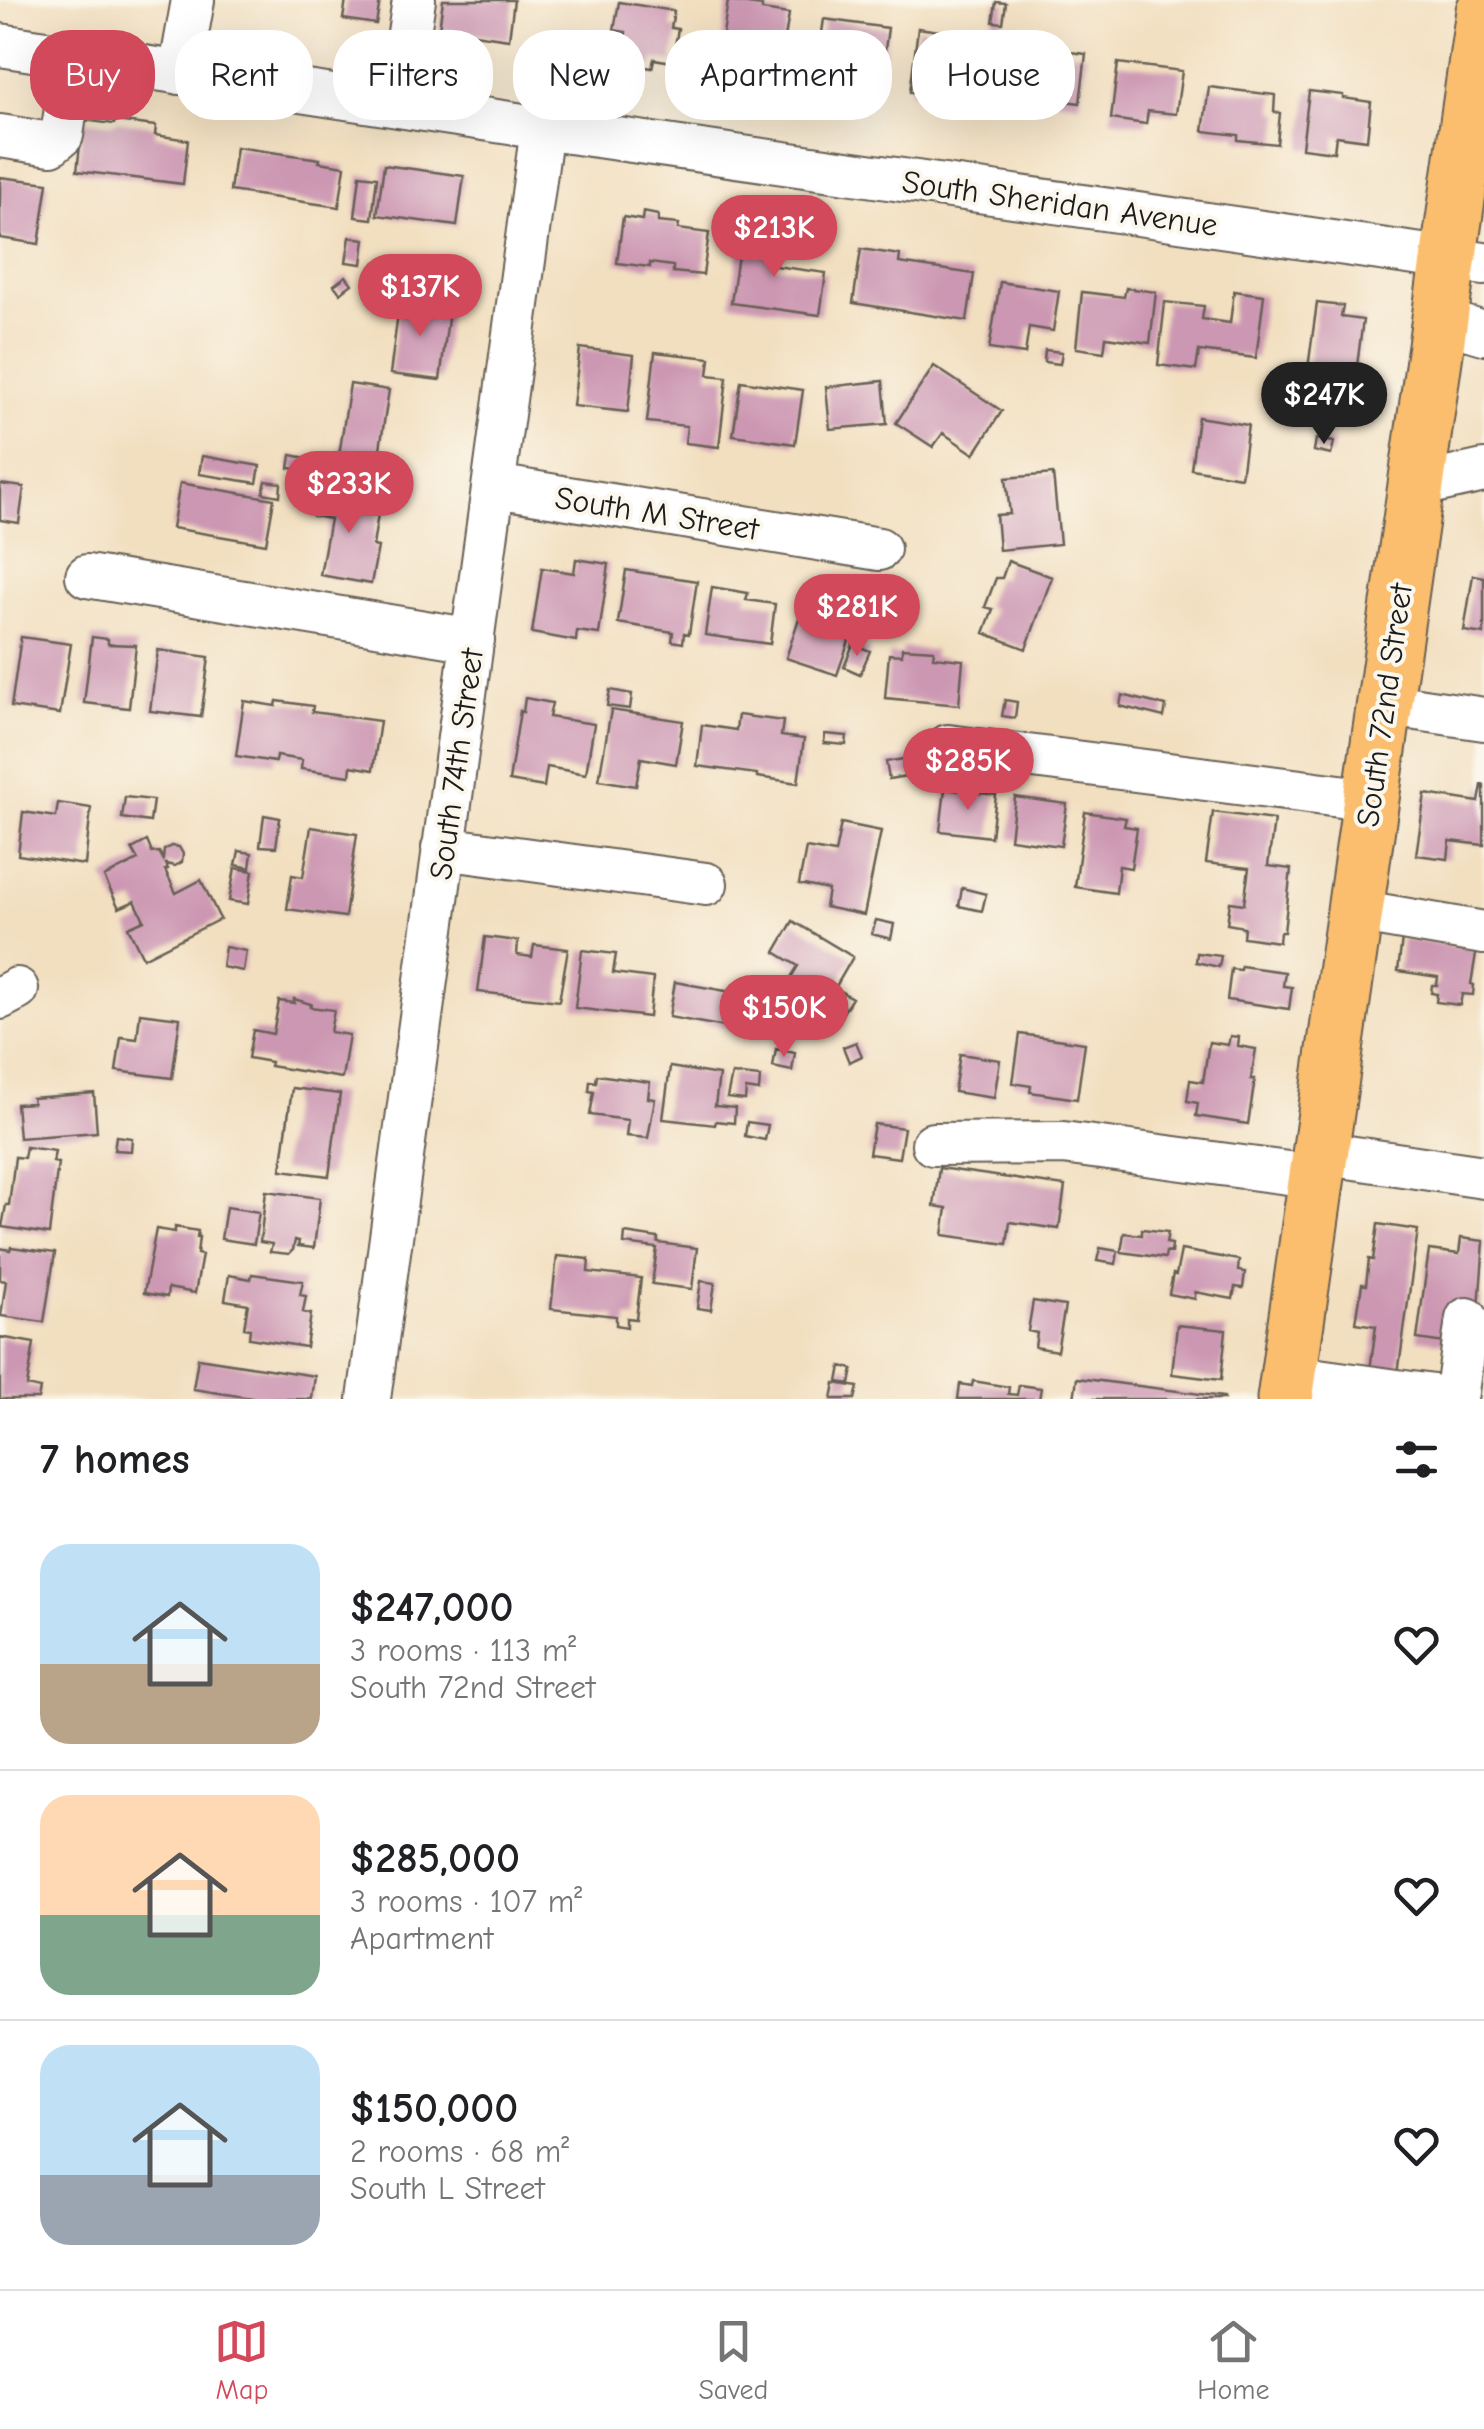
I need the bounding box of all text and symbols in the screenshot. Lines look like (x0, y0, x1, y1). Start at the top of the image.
chip: Buy (30, 30, 155, 120)
chip: Rent (175, 30, 313, 120)
chip: Filters (333, 30, 493, 120)
chip: New (513, 30, 645, 120)
chip: Apartment (665, 30, 892, 120)
chip: House (912, 30, 1075, 120)
street label: South Sheridan Avenue (900, 163, 1220, 244)
pin: $213K (704, 195, 844, 280)
text: $213K (733, 209, 815, 246)
pin: $137K (350, 254, 490, 339)
text: $137K (380, 268, 460, 305)
pin: $247K (1254, 362, 1394, 447)
text: $247K (1283, 376, 1365, 413)
pin: $233K (279, 451, 419, 536)
text: $233K (307, 465, 391, 502)
street label: South M Street (553, 479, 762, 548)
pin: $281K (787, 574, 927, 659)
street label: South 72nd Street (1349, 580, 1420, 829)
text: $281K (816, 588, 898, 625)
street label: South 74th Street (422, 645, 491, 882)
pin: $285K (898, 728, 1038, 813)
text: $285K (925, 742, 1011, 779)
pin: $150K (714, 975, 854, 1060)
text: $150K (741, 989, 827, 1026)
icon: filters (1389, 1432, 1444, 1487)
text: 7 homes (40, 1435, 190, 1484)
text: $247,000 (350, 1583, 514, 1632)
icon: home (120, 1584, 240, 1704)
icon: heart (1389, 1617, 1444, 1672)
text: 3 rooms · 113 m² (350, 1632, 576, 1669)
text: South 72nd Street (350, 1669, 595, 1706)
text: $285,000 (350, 1834, 520, 1883)
icon: home (120, 1835, 240, 1955)
icon: heart (1389, 1868, 1444, 1923)
text: 3 rooms · 107 m² (350, 1883, 582, 1920)
text: Apartment (350, 1920, 493, 1957)
text: $150,000 (350, 2084, 518, 2133)
icon: home (120, 2085, 240, 2205)
icon: heart (1389, 2118, 1444, 2173)
text: 2 rooms · 68 m² (350, 2133, 569, 2170)
text: South L Street (350, 2170, 545, 2207)
tab: Map (214, 2314, 269, 2406)
tab: Saved (698, 2314, 768, 2406)
tab: Home (1197, 2314, 1270, 2406)

